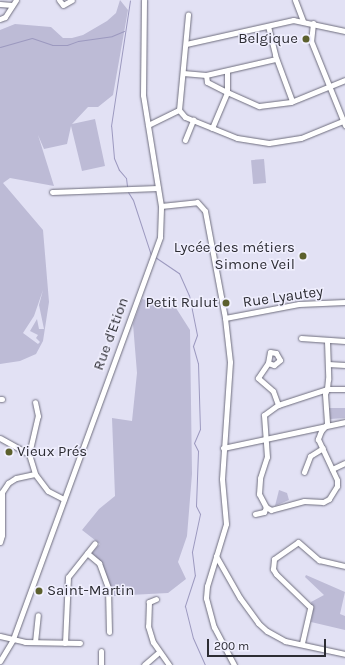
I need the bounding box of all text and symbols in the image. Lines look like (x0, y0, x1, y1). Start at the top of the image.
place label: Belgique (238, 30, 298, 48)
marker: Belgique (301, 34, 311, 44)
place label: Lycée des métiers Simone Veil (174, 238, 295, 273)
marker: Lycée des métiers Simone Veil (298, 251, 308, 261)
street label: Rue Lyautey (242, 282, 324, 312)
place label: Petit Rulut (145, 294, 218, 312)
street label: Rue d'Etion (90, 295, 132, 373)
marker: Petit Rulut (221, 298, 231, 308)
place label: Vieux Prés (17, 443, 87, 461)
marker: Vieux Prés (4, 447, 14, 457)
place label: Saint-Martin (47, 582, 134, 600)
marker: Saint-Martin (34, 586, 44, 596)
scale bar (209, 631, 328, 657)
text: 200 m (214, 639, 249, 653)

